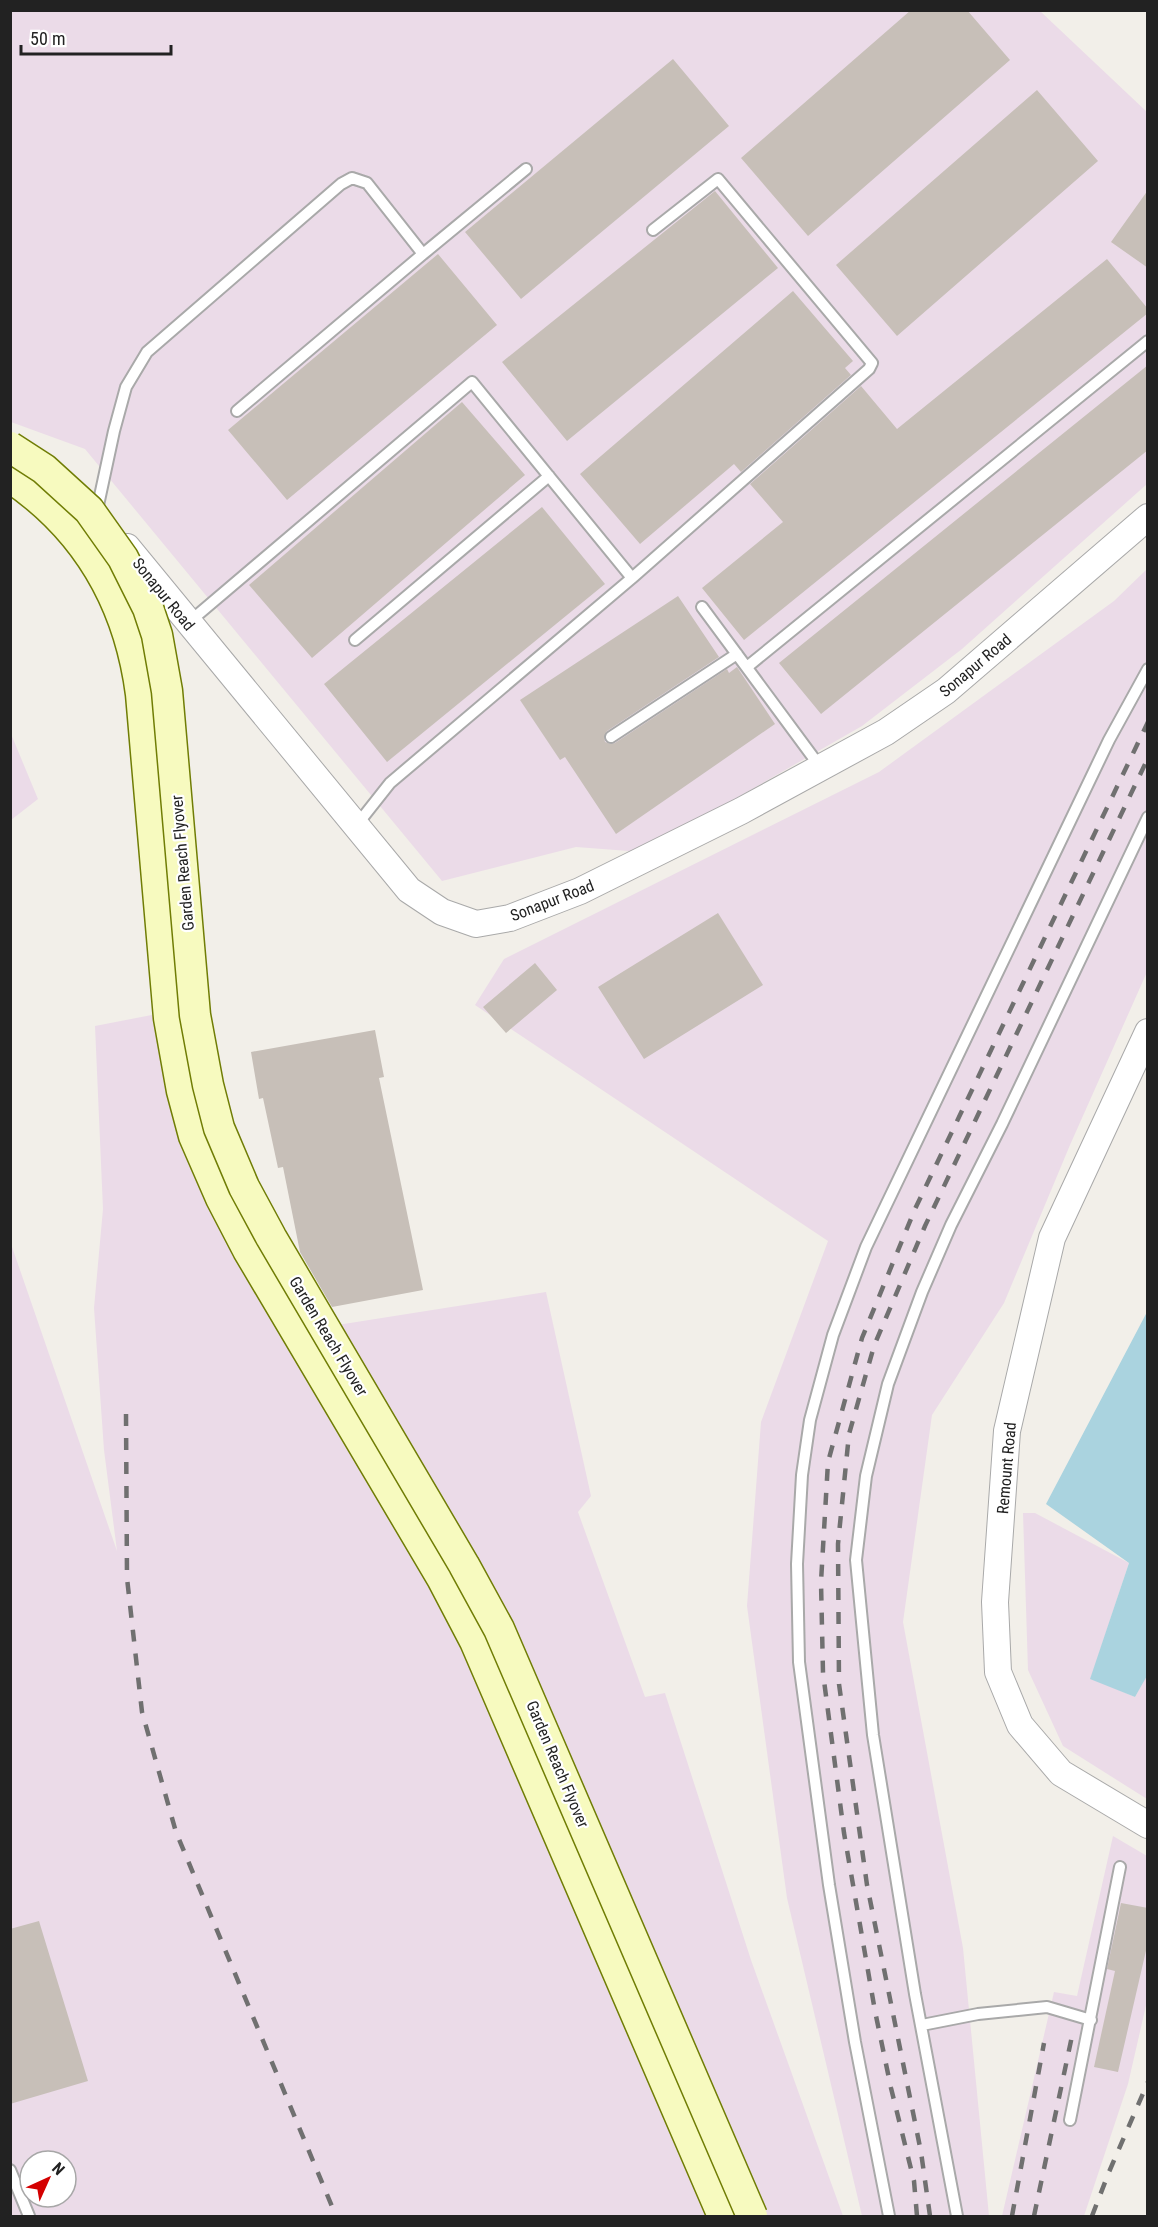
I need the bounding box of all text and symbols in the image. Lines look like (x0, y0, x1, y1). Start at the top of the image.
scale bar (21, 18, 171, 56)
text: 50 m (30, 28, 65, 49)
street label: Sonapur Road (129, 554, 199, 635)
street label: Sonapur Road (935, 630, 1015, 701)
street label: Garden Reach Flyover (167, 794, 198, 932)
street label: Sonapur Road (508, 876, 597, 925)
street label: Garden Reach Flyover (285, 1273, 372, 1400)
street label: Remount Road (993, 1421, 1020, 1515)
street label: Garden Reach Flyover (522, 1698, 593, 1831)
north arrow (18, 2149, 78, 2209)
text: N (48, 2159, 68, 2179)

